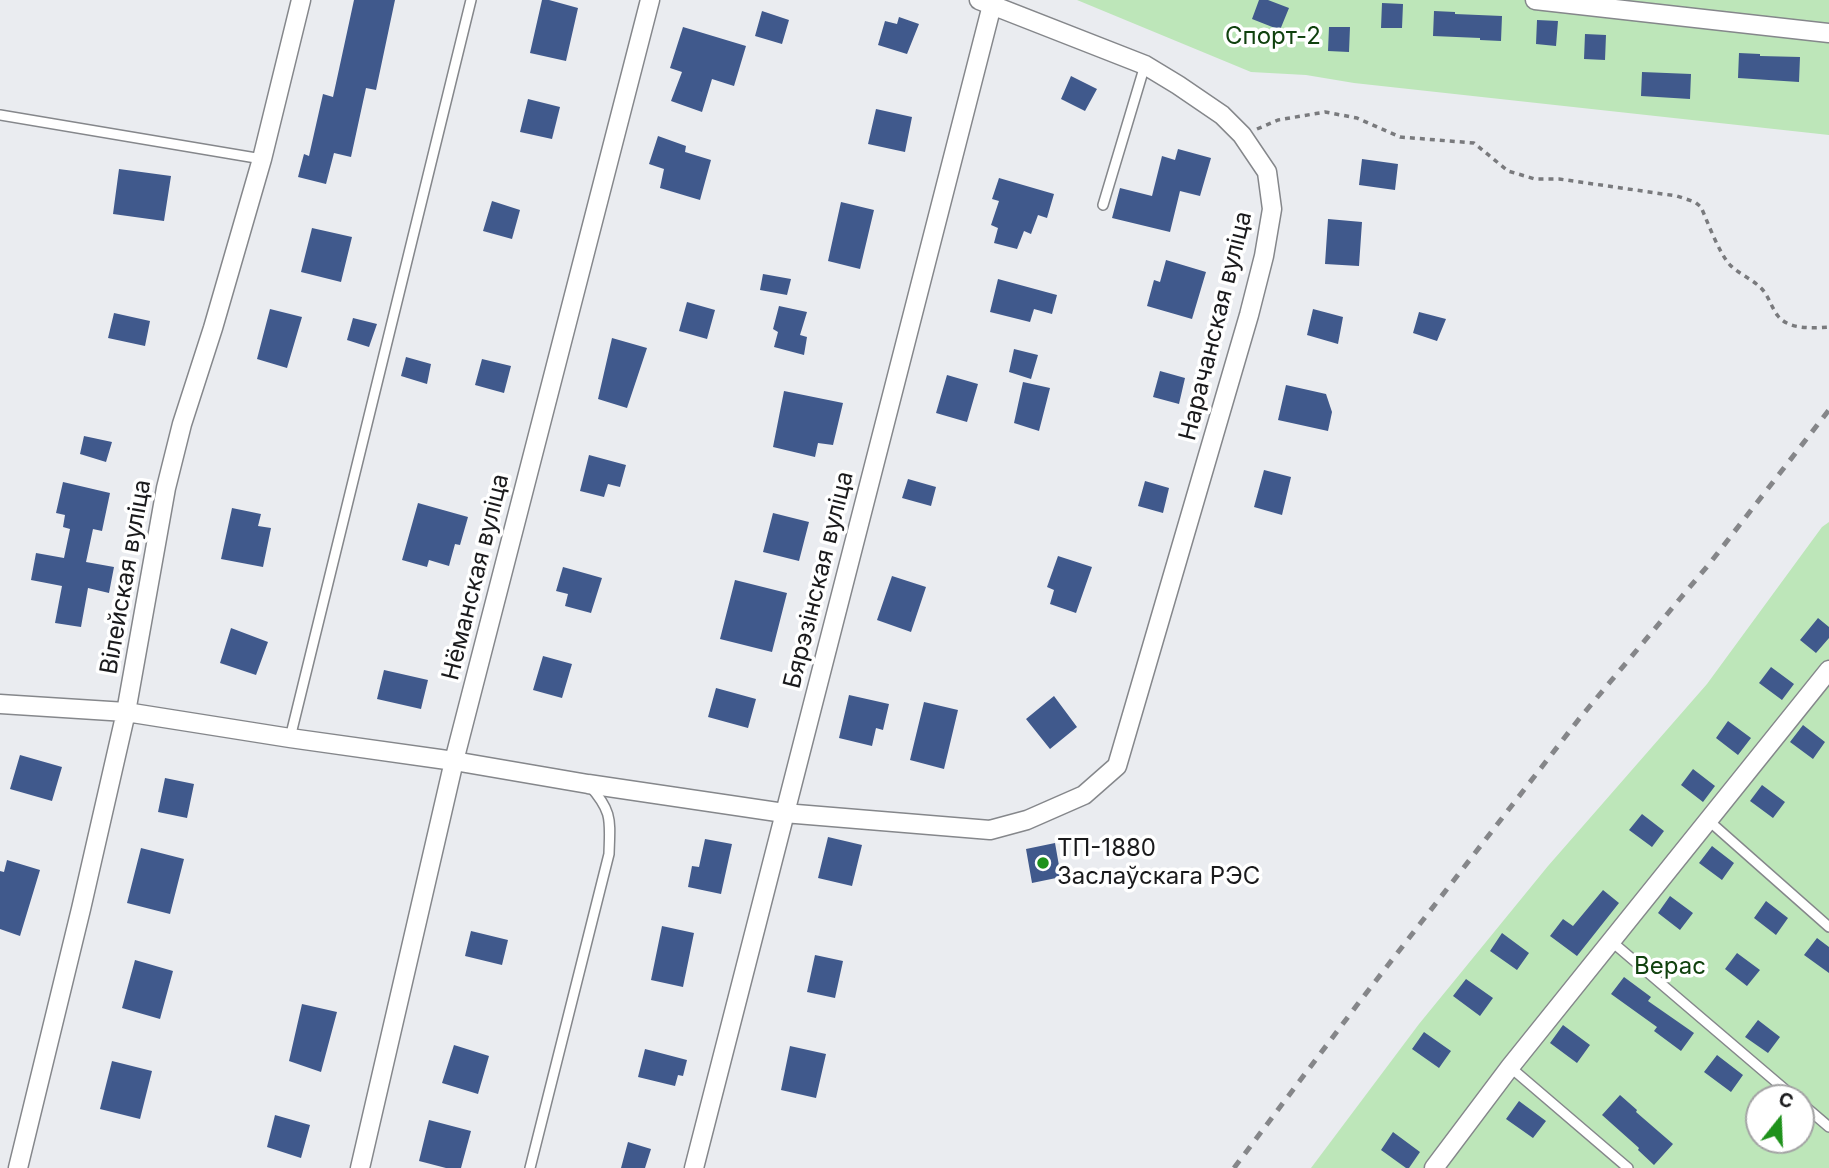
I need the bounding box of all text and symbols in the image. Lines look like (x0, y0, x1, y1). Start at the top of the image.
park label: Спорт-2 (1225, 23, 1321, 51)
street label: Нарачанская вуліца (1174, 209, 1258, 443)
street label: Бярэзінская вуліца (778, 469, 860, 691)
street label: Нёманская вуліца (436, 471, 516, 683)
street label: Вілейская вуліца (95, 477, 157, 677)
place label: ТП-1880 Заслаўскага РЭС (1057, 835, 1260, 891)
marker: ТП-1880 Заслаўскага РЭС (1035, 855, 1051, 871)
park label: Верас (1634, 953, 1706, 981)
north arrow (1745, 1084, 1815, 1154)
text: С (1776, 1087, 1796, 1114)

